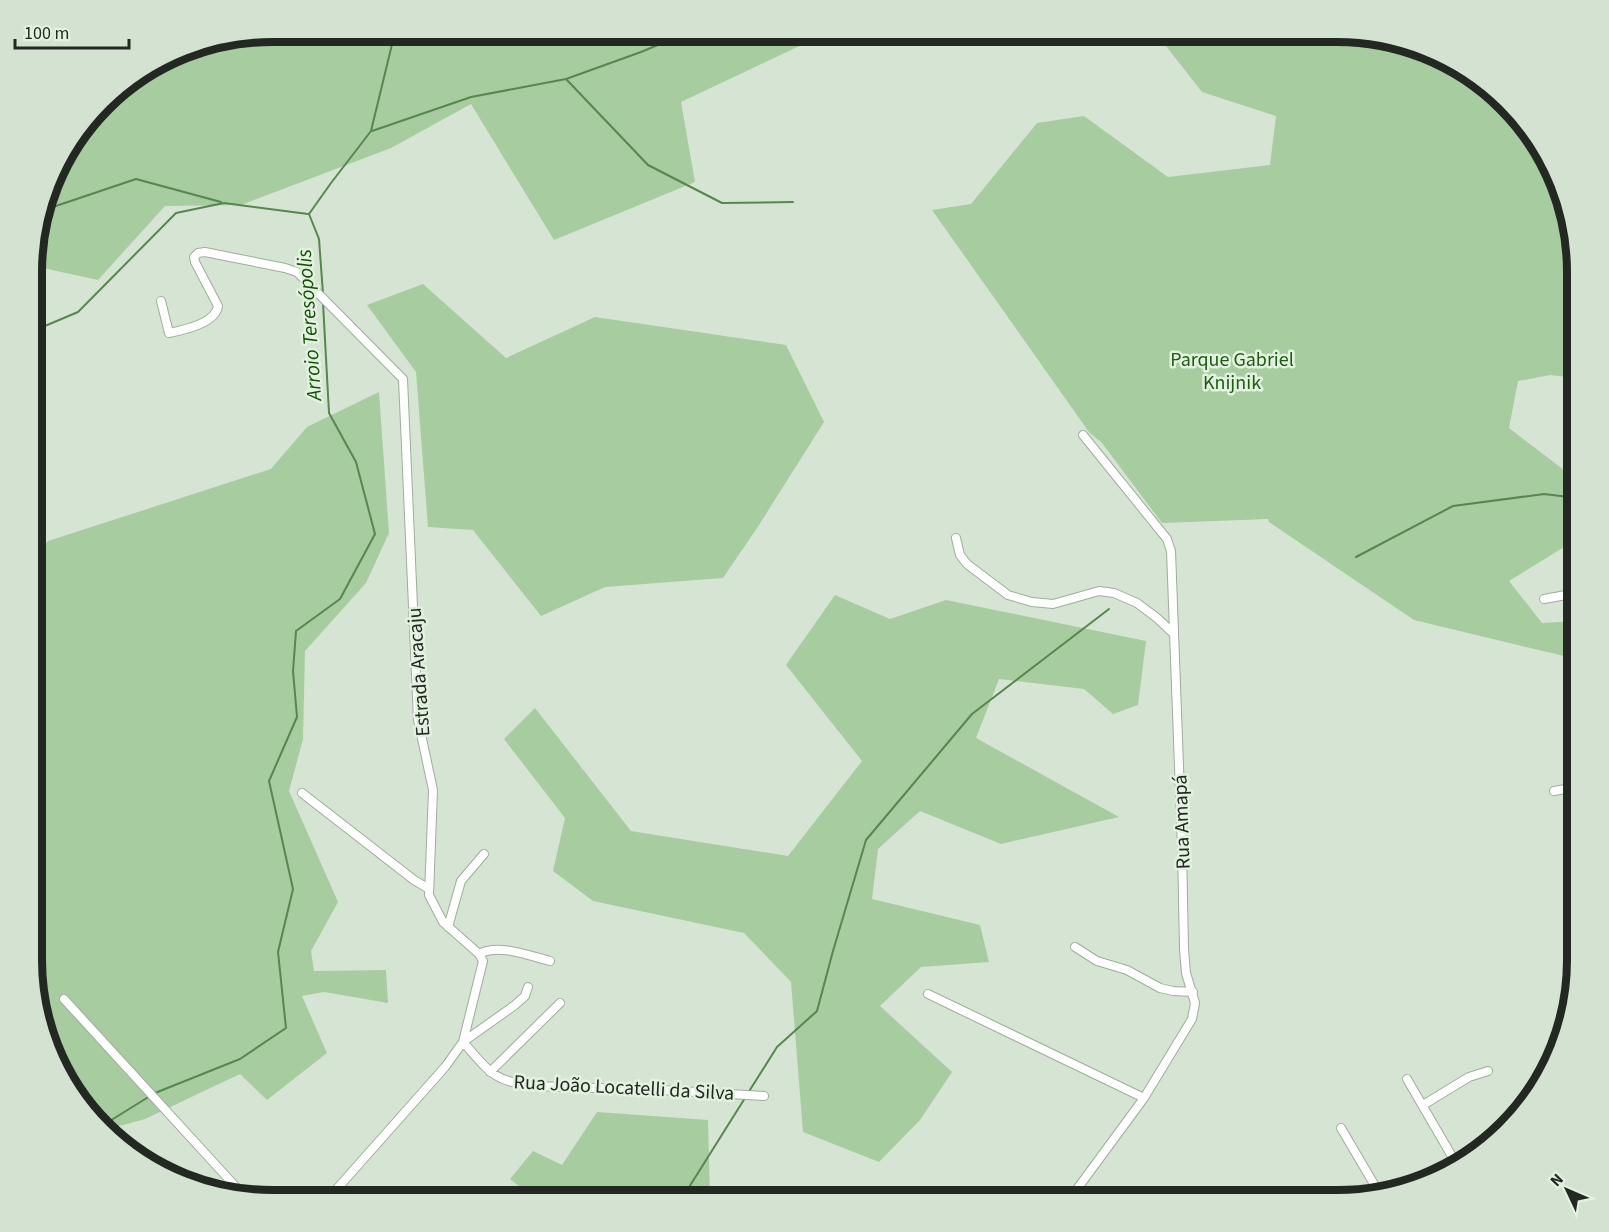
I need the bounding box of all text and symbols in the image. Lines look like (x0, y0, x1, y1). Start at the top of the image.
scale bar (15, 12, 129, 50)
text: 100 m (24, 21, 69, 46)
water label: Arroio Teresópolis (289, 248, 329, 404)
park label: Parque Gabriel Knijnik (1170, 346, 1294, 397)
street label: Estrada Aracaju (401, 606, 437, 737)
street label: Rua Amapá (1166, 774, 1198, 870)
street label: Rua João Locatelli da Silva (513, 1068, 735, 1108)
north arrow (1537, 1160, 1597, 1220)
text: N (1545, 1169, 1569, 1192)

